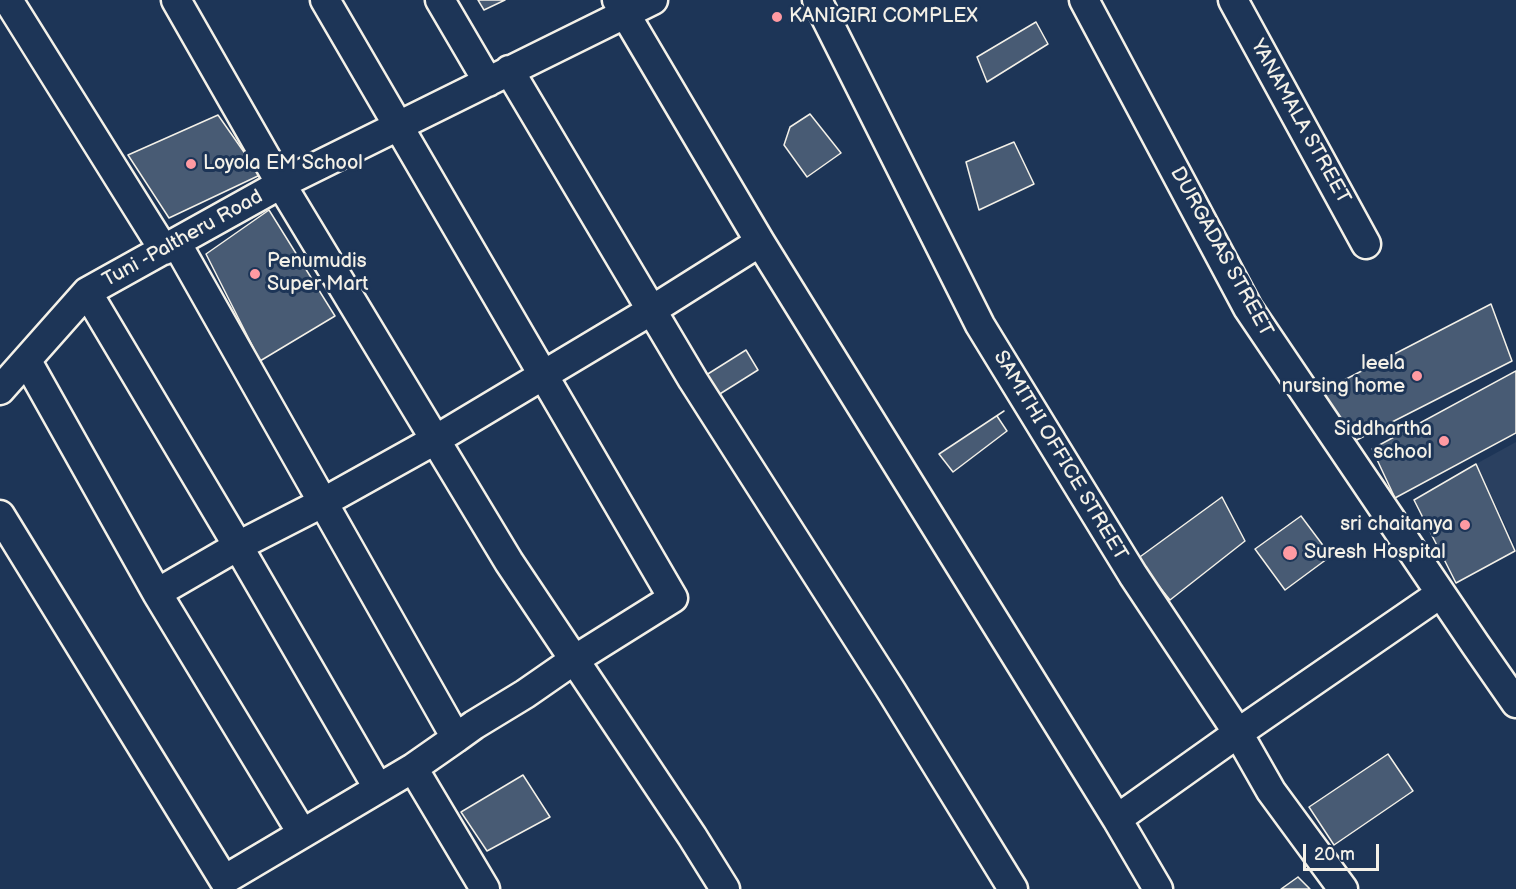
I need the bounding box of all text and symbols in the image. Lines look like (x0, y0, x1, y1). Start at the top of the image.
place label: KANIGIRI COMPLEX (789, 5, 978, 29)
marker: KANIGIRI COMPLEX (770, 10, 784, 24)
street label: YANAMALA STREET (1245, 36, 1355, 208)
place label: Loyola EM School (203, 152, 363, 176)
marker: Loyola EM School (184, 157, 198, 171)
street label: DURGADAS STREET (1164, 163, 1278, 341)
street label: Tuni -Paltheru Road (99, 185, 267, 293)
place label: Penumudis Super Mart (267, 250, 368, 297)
marker: Penumudis Super Mart (248, 267, 262, 281)
street label: SAMITHI OFFICE STREET (988, 347, 1132, 565)
place label: leela nursing home (1282, 352, 1405, 399)
marker: leela nursing home (1410, 369, 1424, 383)
place label: Siddhartha school (1334, 418, 1432, 465)
marker: Siddhartha school (1437, 434, 1451, 448)
place label: sri chaitanya (1340, 513, 1453, 537)
marker: sri chaitanya (1458, 518, 1472, 532)
place label: Suresh Hospital (1304, 541, 1446, 565)
marker: Suresh Hospital (1281, 544, 1299, 562)
scale bar (1306, 832, 1382, 870)
text: 20 m (1314, 844, 1355, 865)

